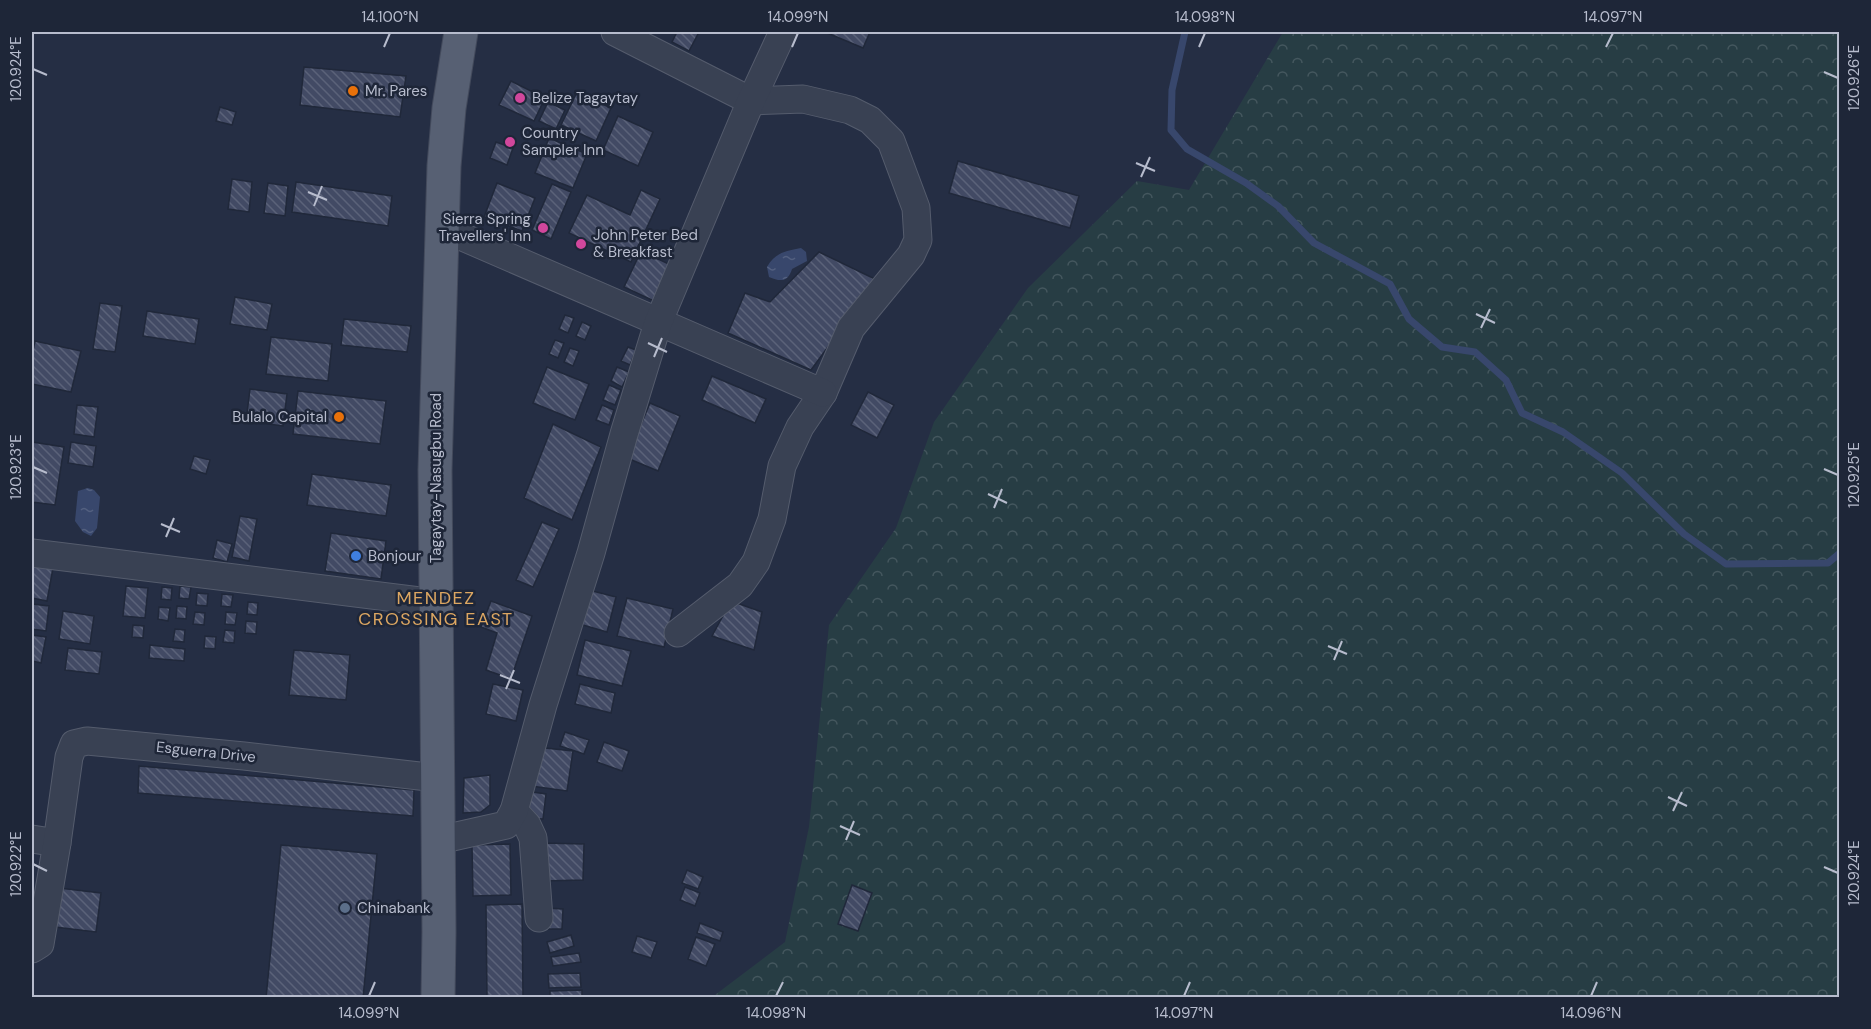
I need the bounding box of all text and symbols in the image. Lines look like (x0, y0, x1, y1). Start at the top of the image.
text: 14.100°N (361, 7, 419, 27)
text: 14.099°N (768, 7, 828, 27)
text: 14.098°N (1175, 7, 1235, 27)
text: 14.097°N (1584, 7, 1642, 27)
text: 120.924°E (6, 36, 26, 102)
text: 120.926°E (1844, 45, 1864, 111)
place label: Mr. Pares (365, 81, 427, 101)
marker: Mr. Pares (346, 84, 360, 98)
place label: Belize Tagaytay (532, 88, 639, 108)
marker: Belize Tagaytay (513, 91, 527, 105)
place label: Country Sampler Inn (522, 123, 604, 160)
marker: Country Sampler Inn (503, 135, 517, 149)
place label: Sierra Spring Travellers' Inn (439, 209, 531, 246)
marker: Sierra Spring Travellers' Inn (536, 221, 550, 235)
place label: John Peter Bed & Breakfast (593, 225, 698, 262)
marker: John Peter Bed & Breakfast (574, 237, 588, 251)
street label: Tagaytay-Nasugbu Road (426, 393, 446, 563)
place label: Bulalo Capital (232, 407, 327, 427)
marker: Bulalo Capital (332, 410, 346, 424)
text: 120.923°E (6, 434, 26, 500)
text: 120.925°E (1844, 442, 1864, 508)
place label: Bonjour (368, 546, 422, 566)
marker: Bonjour (349, 549, 363, 563)
district label: MENDEZ CROSSING EAST (358, 586, 514, 631)
street label: Esguerra Drive (155, 737, 257, 767)
text: 120.922°E (6, 831, 26, 897)
text: 120.924°E (1844, 840, 1864, 906)
place label: Chinabank (357, 898, 431, 918)
marker: Chinabank (338, 901, 352, 915)
text: 14.099°N (339, 1003, 399, 1023)
text: 14.098°N (746, 1003, 806, 1023)
text: 14.097°N (1155, 1003, 1213, 1023)
text: 14.096°N (1561, 1003, 1621, 1023)

